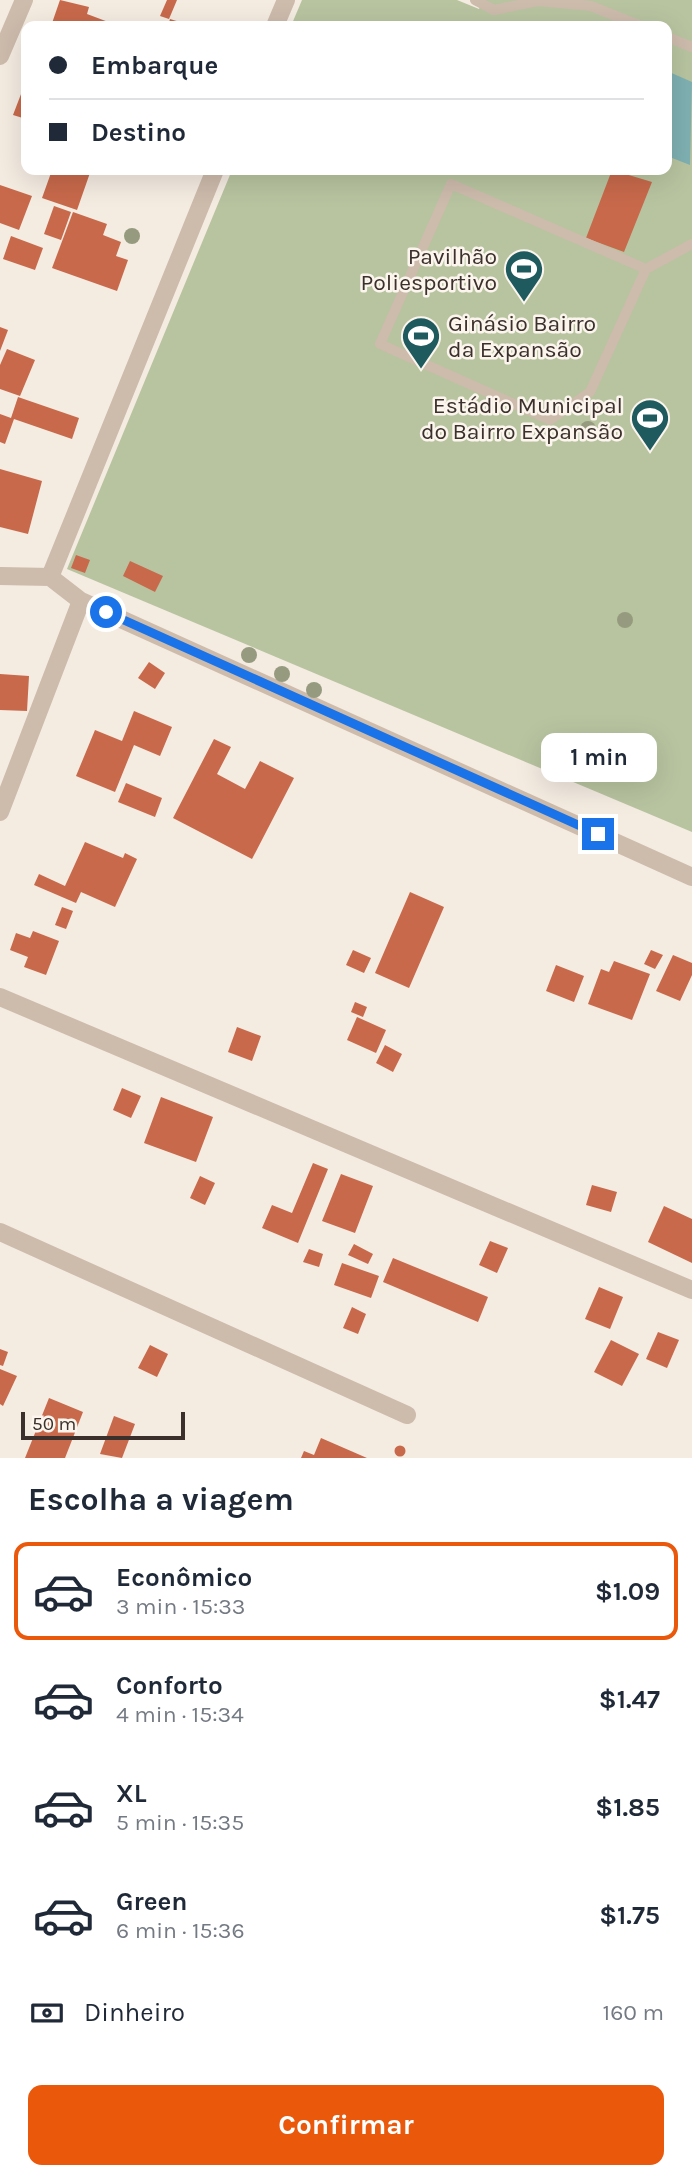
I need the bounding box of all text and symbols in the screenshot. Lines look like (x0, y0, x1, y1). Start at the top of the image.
text: Embarque (91, 50, 218, 81)
text: Destino (91, 117, 186, 148)
place label: Pavilhão Poliesportivo (361, 243, 497, 296)
sports icon: Pavilhão Poliesportivo (503, 248, 545, 303)
place label: Ginásio Bairro da Expansão (448, 310, 596, 363)
sports icon: Ginásio Bairro da Expansão (400, 315, 442, 370)
place label: Estádio Municipal do Bairro Expansão (421, 392, 623, 445)
sports icon: Estádio Municipal do Bairro Expansão (629, 397, 671, 452)
route start (90, 596, 122, 628)
callout: 1 min (540, 732, 656, 782)
text: 1 min (570, 744, 628, 771)
route end (582, 818, 614, 850)
scale bar (21, 1409, 186, 1441)
text: 50 m (32, 1413, 76, 1435)
text: Escolha a viagem (28, 1481, 294, 1518)
icon: car (32, 1560, 95, 1623)
text: Econômico (116, 1562, 252, 1593)
text: $1.09 (595, 1576, 660, 1607)
text: 3 min · 15:33 (116, 1593, 245, 1620)
icon: car (32, 1668, 95, 1731)
text: Conforto (116, 1670, 223, 1701)
text: $1.47 (599, 1684, 660, 1715)
text: 4 min · 15:34 (116, 1701, 244, 1728)
icon: car (32, 1776, 95, 1839)
text: XL (116, 1778, 147, 1809)
text: $1.85 (595, 1792, 660, 1823)
text: 5 min · 15:35 (116, 1809, 244, 1836)
icon: car (32, 1884, 95, 1947)
text: Green (116, 1886, 188, 1917)
text: $1.75 (599, 1900, 660, 1931)
text: 6 min · 15:36 (116, 1917, 245, 1944)
icon: cash (28, 1994, 66, 2032)
text: Dinheiro (84, 1997, 185, 2028)
text: 160 m (603, 1999, 664, 2026)
button: Confirmar (28, 2085, 664, 2165)

